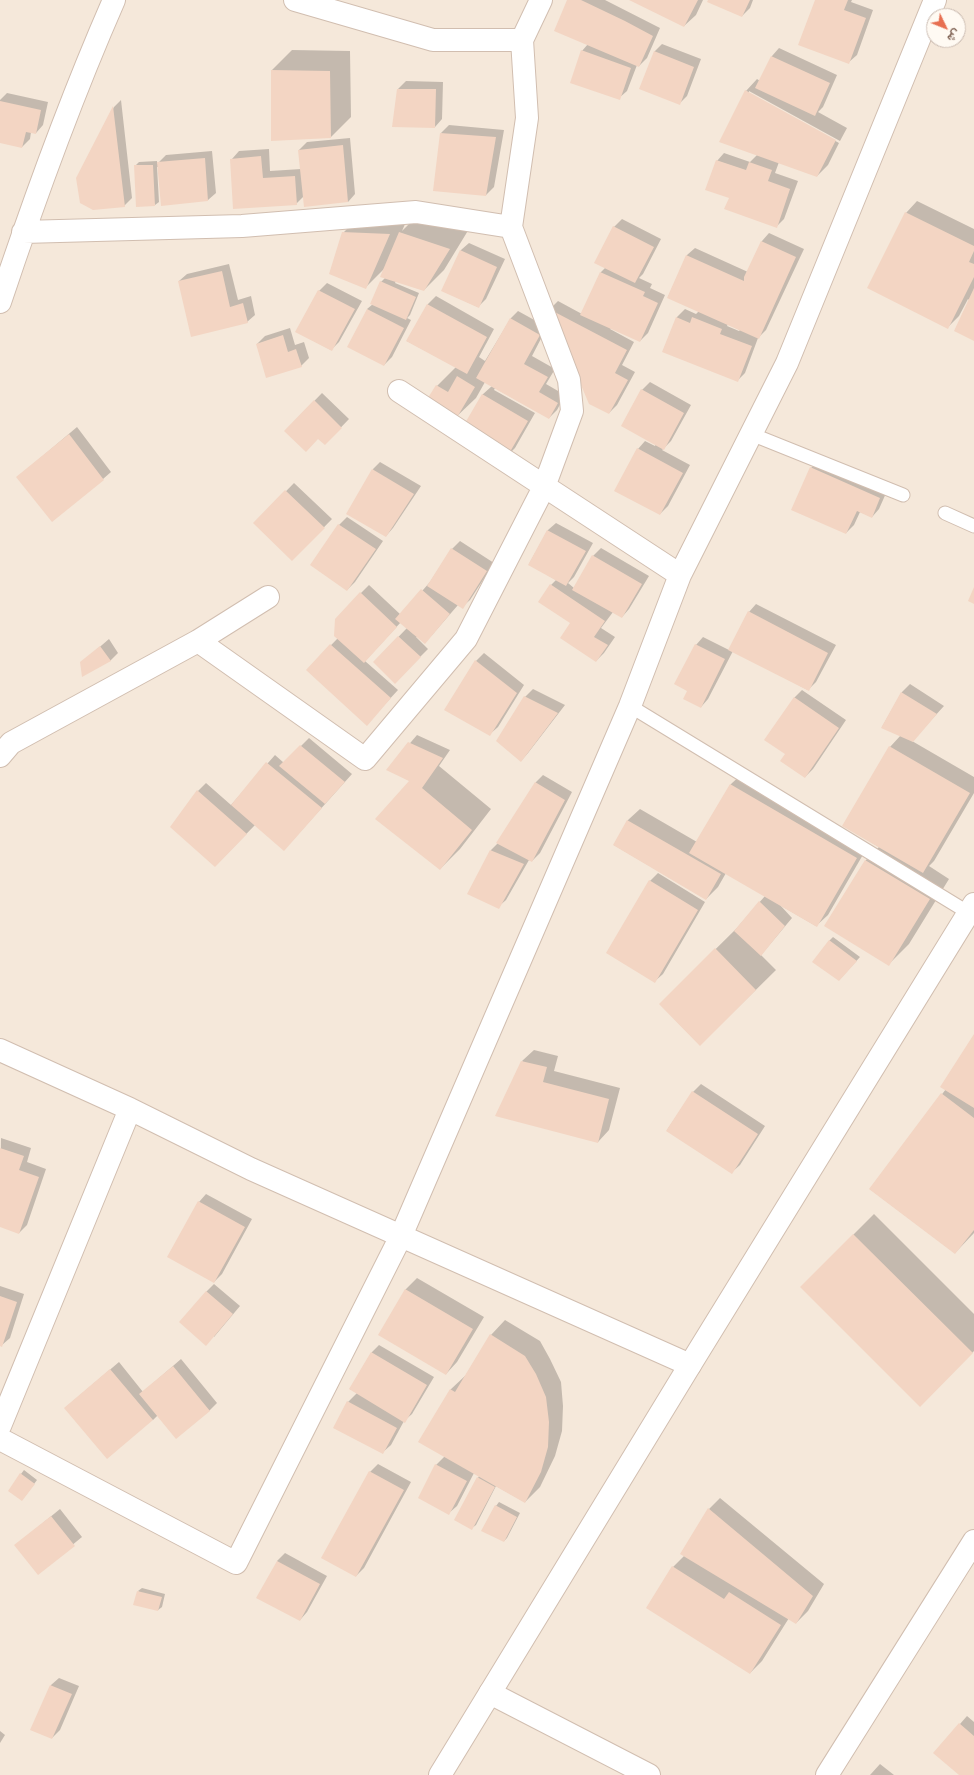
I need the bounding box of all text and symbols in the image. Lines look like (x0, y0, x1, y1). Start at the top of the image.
north arrow (926, 8, 966, 48)
text: ش (944, 26, 964, 45)

